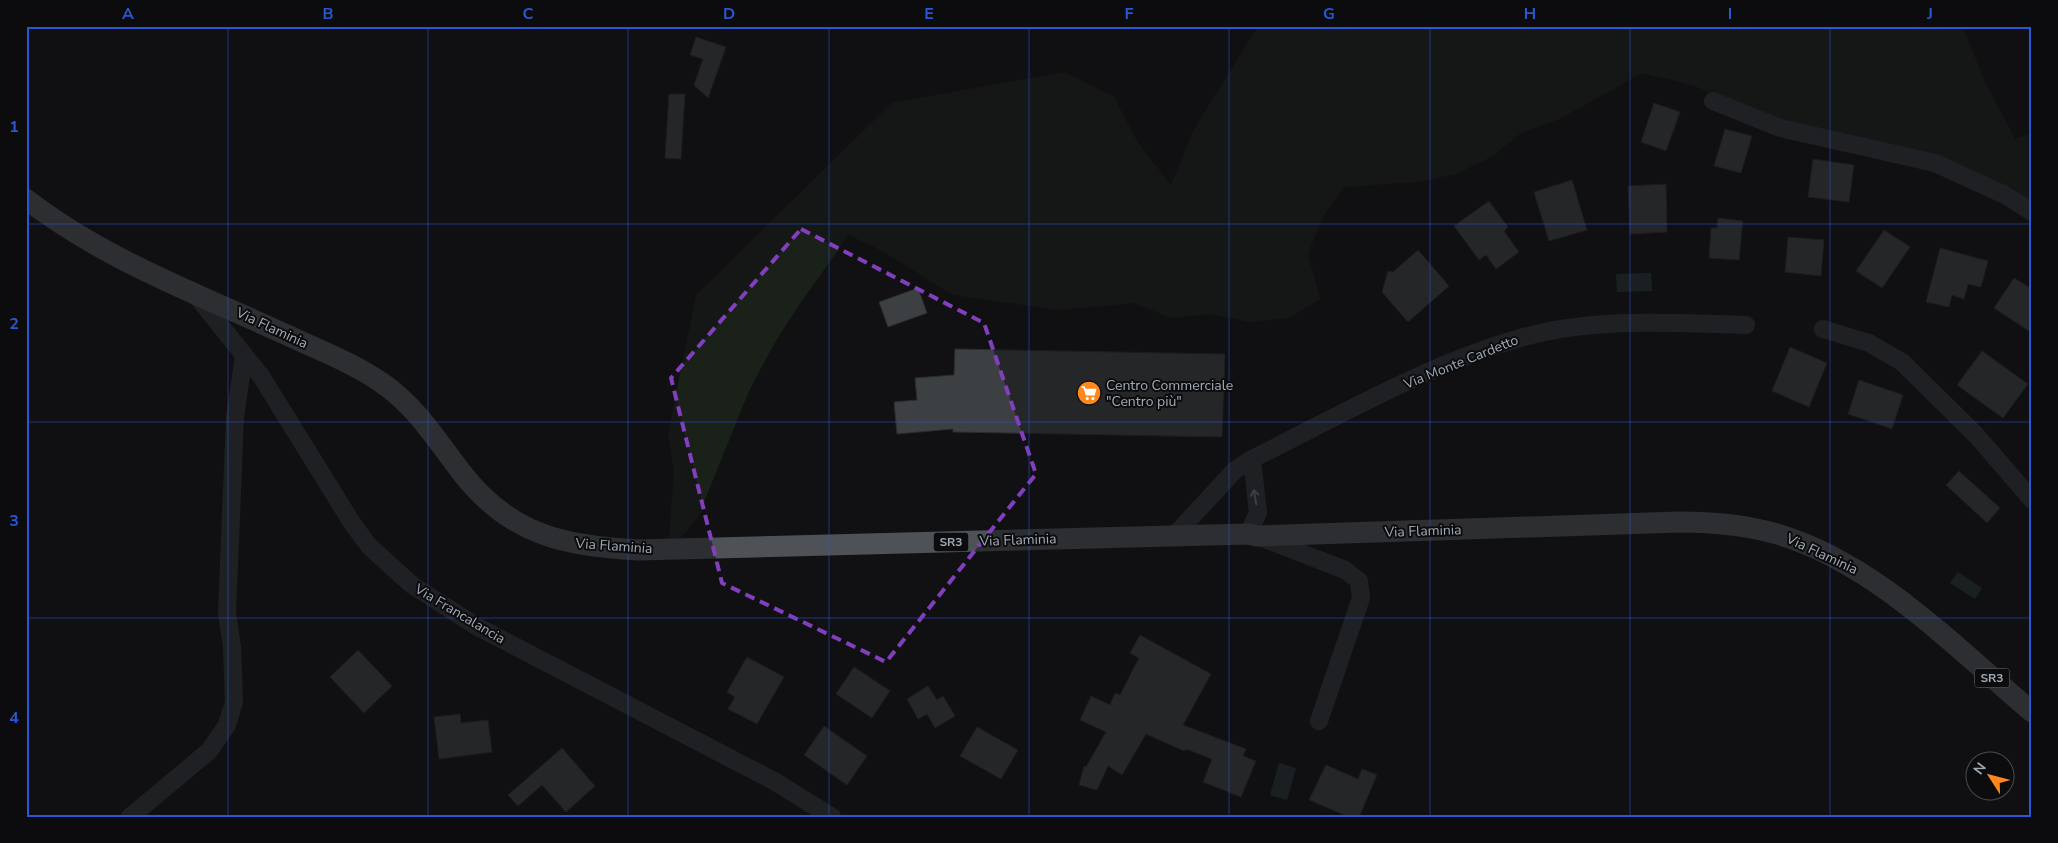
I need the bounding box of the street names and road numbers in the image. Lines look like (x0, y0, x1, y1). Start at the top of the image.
street label: Via Flaminia (232, 303, 311, 353)
street label: Via Monte Cardetto (1400, 330, 1521, 394)
street label: Via Flaminia (1383, 520, 1462, 542)
street label: Via Flaminia (978, 529, 1057, 551)
street label: Via Flaminia (1782, 529, 1861, 579)
road number: SR3 (934, 532, 968, 552)
street label: Via Flaminia (574, 534, 653, 558)
street label: Via Francalancia (410, 579, 509, 648)
road number: SR3 (1974, 668, 2010, 688)

